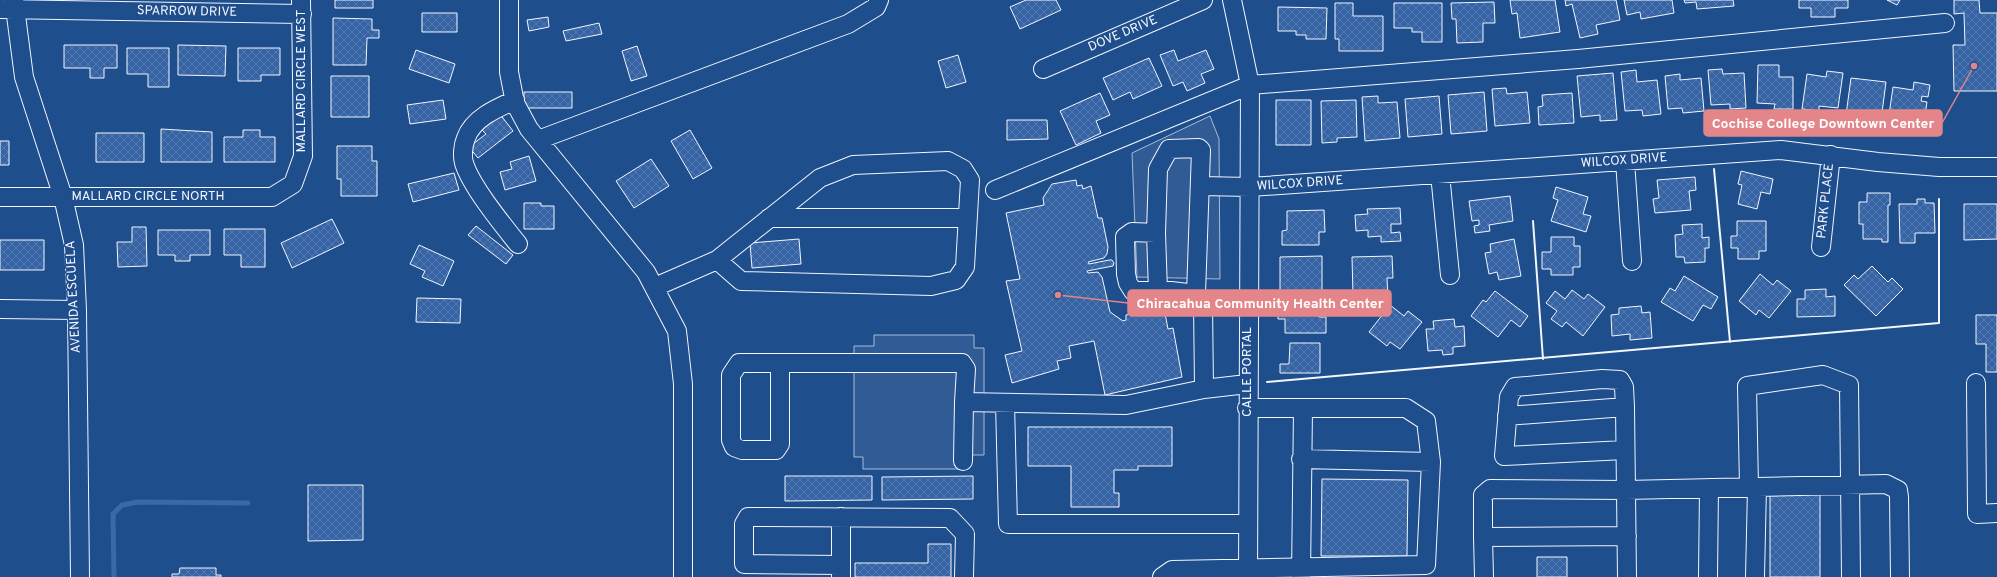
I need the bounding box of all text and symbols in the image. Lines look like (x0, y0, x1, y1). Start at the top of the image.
street label: SPARROW DRIVE (137, 3, 237, 21)
street label: MALLARD CIRCLE WEST (294, 10, 310, 152)
street label: DOVE DRIVE (1086, 12, 1160, 56)
callout: Cochise College Downtown Center (1704, 110, 1942, 136)
text: Cochise College Downtown Center (1712, 116, 1934, 133)
street label: WILCOX DRIVE (1580, 150, 1668, 172)
street label: PARK PLACE (1814, 163, 1838, 239)
street label: WILCOX DRIVE (1256, 173, 1344, 195)
street label: MALLARD CIRCLE NORTH (71, 189, 225, 205)
street label: AVENIDA ESCUELA (63, 240, 85, 354)
callout: Chiracahua Community Health Center (1128, 290, 1391, 316)
text: Chiracahua Community Health Center (1136, 296, 1384, 313)
street label: CALLE PORTAL (1240, 327, 1256, 417)

